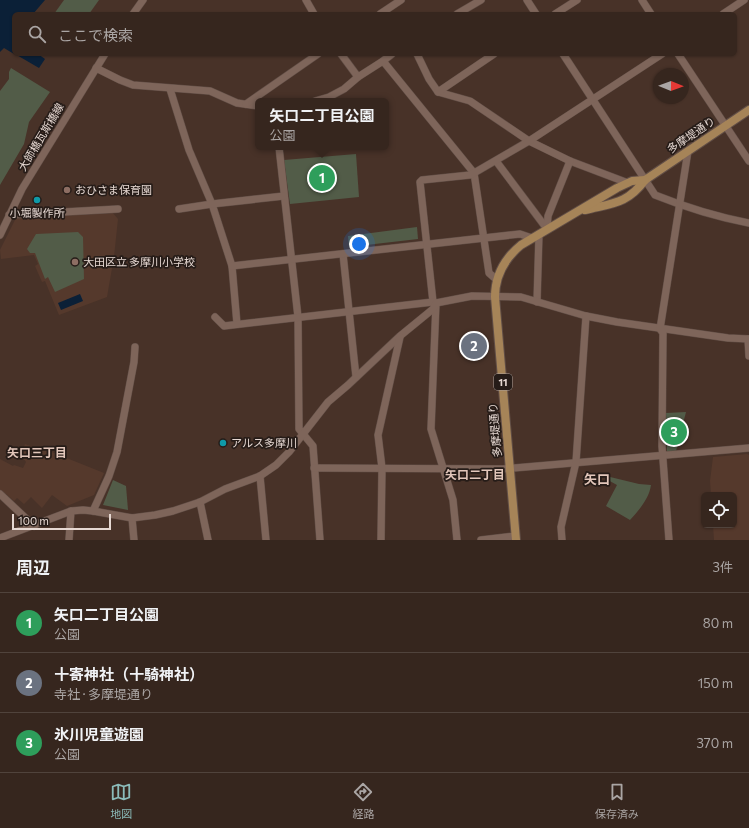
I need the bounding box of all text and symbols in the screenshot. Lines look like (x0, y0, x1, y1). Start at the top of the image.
search box (12, 12, 737, 56)
icon: search (26, 23, 48, 45)
text: ここで検索 (58, 26, 133, 44)
north arrow (653, 68, 689, 104)
popup (255, 98, 389, 150)
street label: 大師橋瓦斯橋線 (15, 100, 66, 173)
text: 矢口二丁目公園 (269, 106, 375, 124)
street label: 多摩堤通り (664, 114, 717, 155)
text: 公園 (269, 127, 296, 143)
pin: 1 (309, 163, 335, 193)
place label: おひさま保育園 (75, 183, 152, 196)
marker: おひさま保育園 (62, 185, 72, 195)
marker: 小堀製作所 (32, 195, 42, 205)
place label: 小堀製作所 (10, 206, 65, 219)
your location (349, 234, 369, 254)
place label: 大田区立 多摩川小学校 (83, 255, 195, 268)
marker: 大田区立 多摩川小学校 (70, 257, 80, 267)
pin: 2 (461, 331, 487, 361)
road number: 11 (494, 374, 512, 390)
street label: 多摩堤通り (486, 402, 503, 458)
pin: 3 (661, 417, 687, 447)
place label: アルス多摩川 (231, 436, 297, 449)
marker: アルス多摩川 (218, 438, 228, 448)
district label: 矢口三丁目 (7, 445, 67, 459)
district label: 矢口二丁目 (445, 467, 505, 481)
district label: 矢口 (584, 471, 610, 487)
map controls (701, 492, 737, 528)
button: locate (701, 492, 737, 528)
scale bar (12, 512, 111, 531)
text: 100 m (18, 514, 49, 527)
text: 周辺 (16, 557, 50, 578)
text: 3件 (713, 559, 733, 575)
text: 矢口二丁目公園 (54, 605, 159, 623)
text: 1 (26, 615, 32, 631)
text: 80 m (703, 615, 733, 631)
text: 公園 (54, 626, 80, 642)
text: 十寄神社（十騎神社） (54, 665, 204, 683)
text: 2 (25, 675, 33, 691)
text: 150 m (698, 675, 733, 691)
text: 寺社 · 多摩堤通り (54, 686, 153, 702)
text: 氷川児童遊園 (54, 725, 144, 743)
text: 3 (25, 735, 33, 751)
text: 370 m (696, 735, 733, 751)
text: 公園 (54, 746, 80, 762)
tab: 地図 (110, 781, 132, 821)
tab: 経路 (352, 781, 374, 821)
tab: 保存済み (595, 781, 639, 821)

